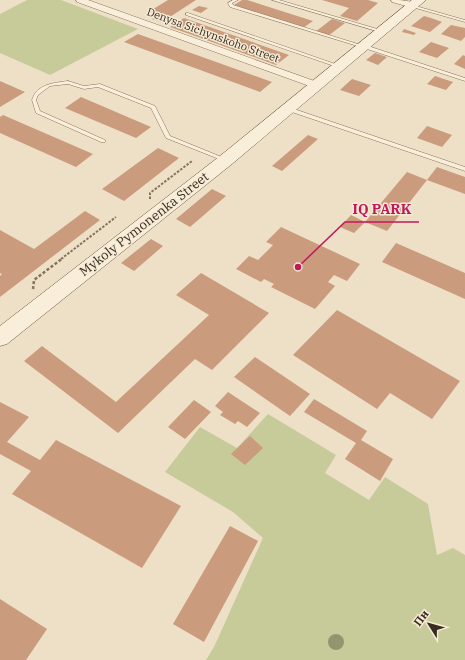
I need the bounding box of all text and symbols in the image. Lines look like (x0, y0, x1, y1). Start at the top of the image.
street label: Denysa Sichynskoho Street (145, 5, 281, 66)
street label: Mykoly Pymonenka Street (76, 168, 212, 280)
callout: IQ PARK (345, 196, 419, 222)
text: IQ PARK (353, 200, 412, 218)
north arrow (409, 604, 449, 644)
text: Пн (410, 607, 432, 629)

